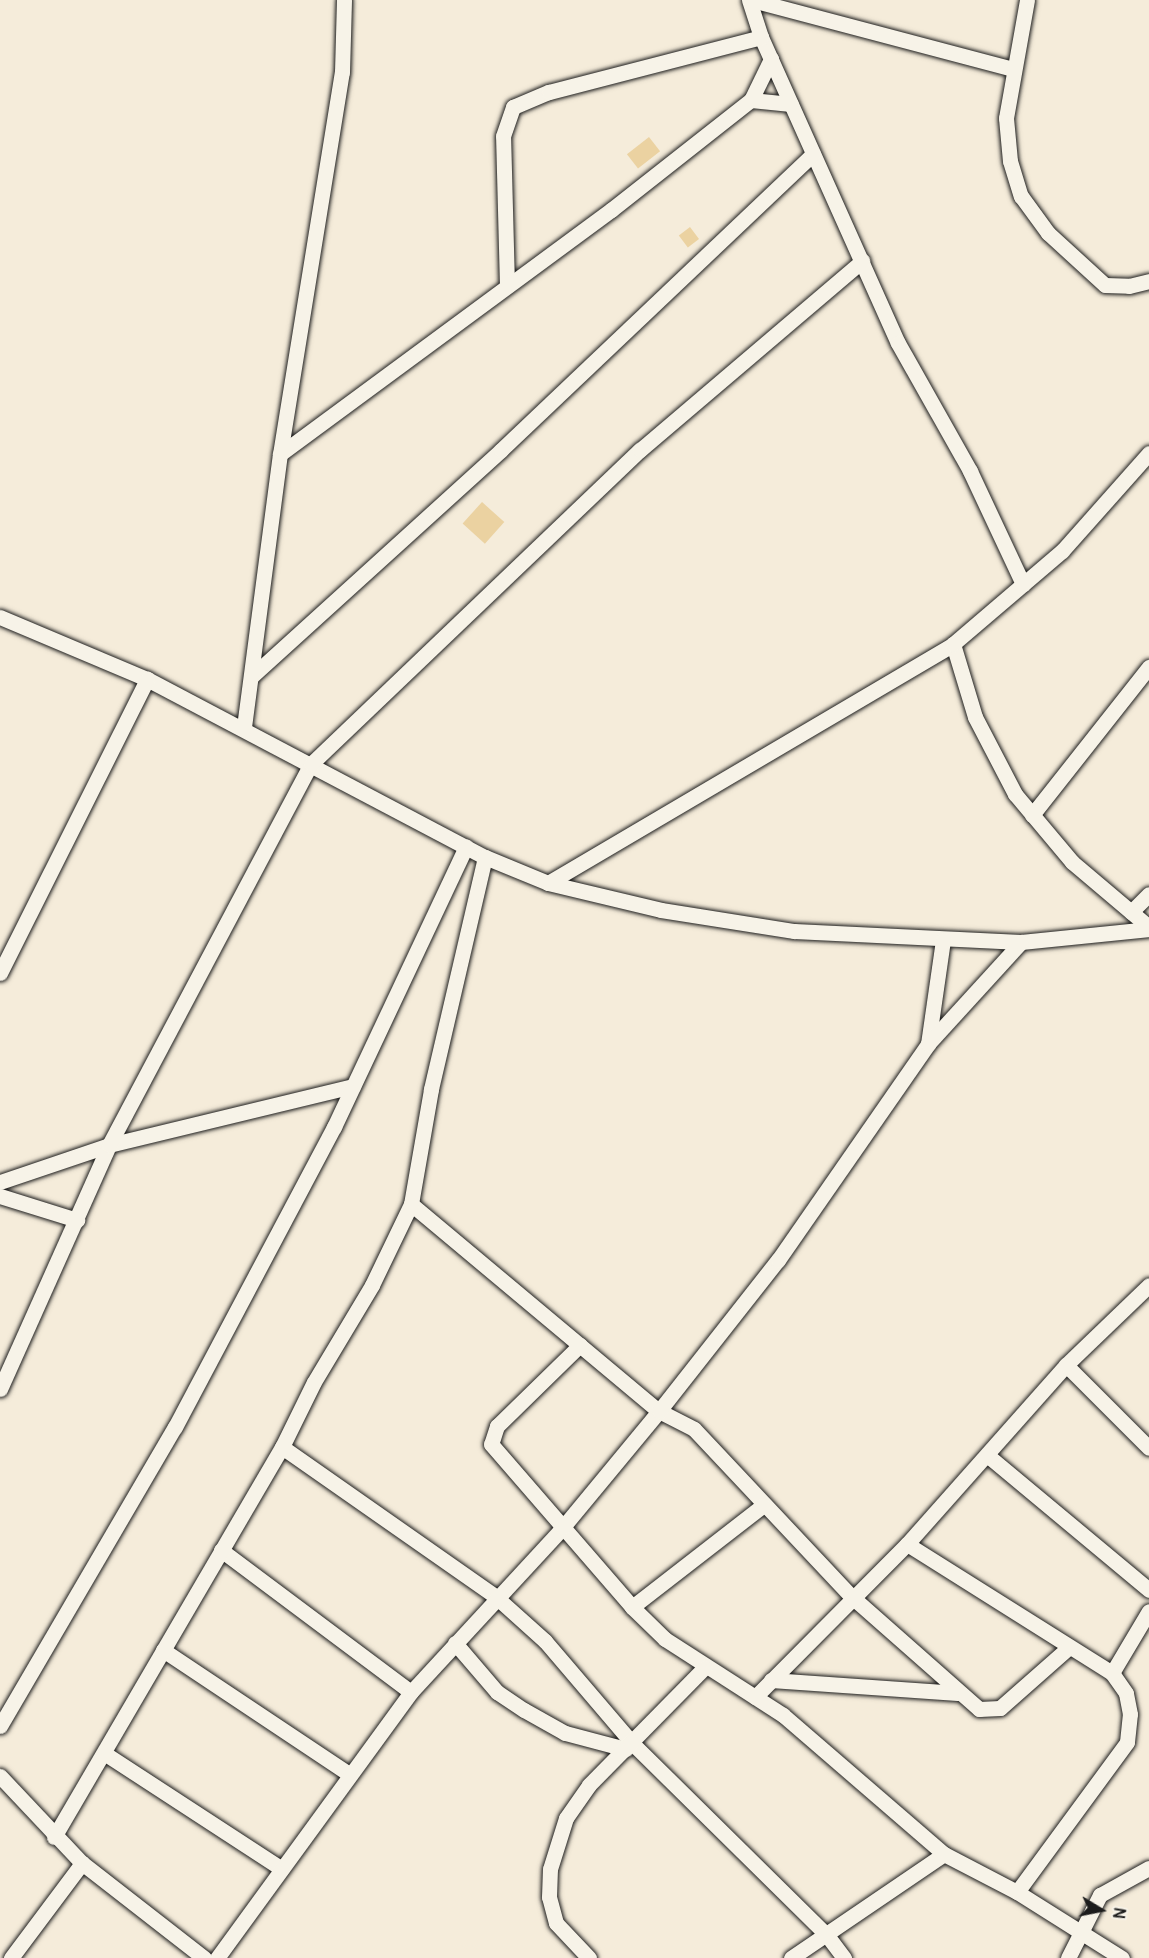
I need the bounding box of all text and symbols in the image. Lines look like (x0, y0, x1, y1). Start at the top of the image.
north arrow (1071, 1880, 1131, 1940)
text: N (1108, 1906, 1130, 1920)

